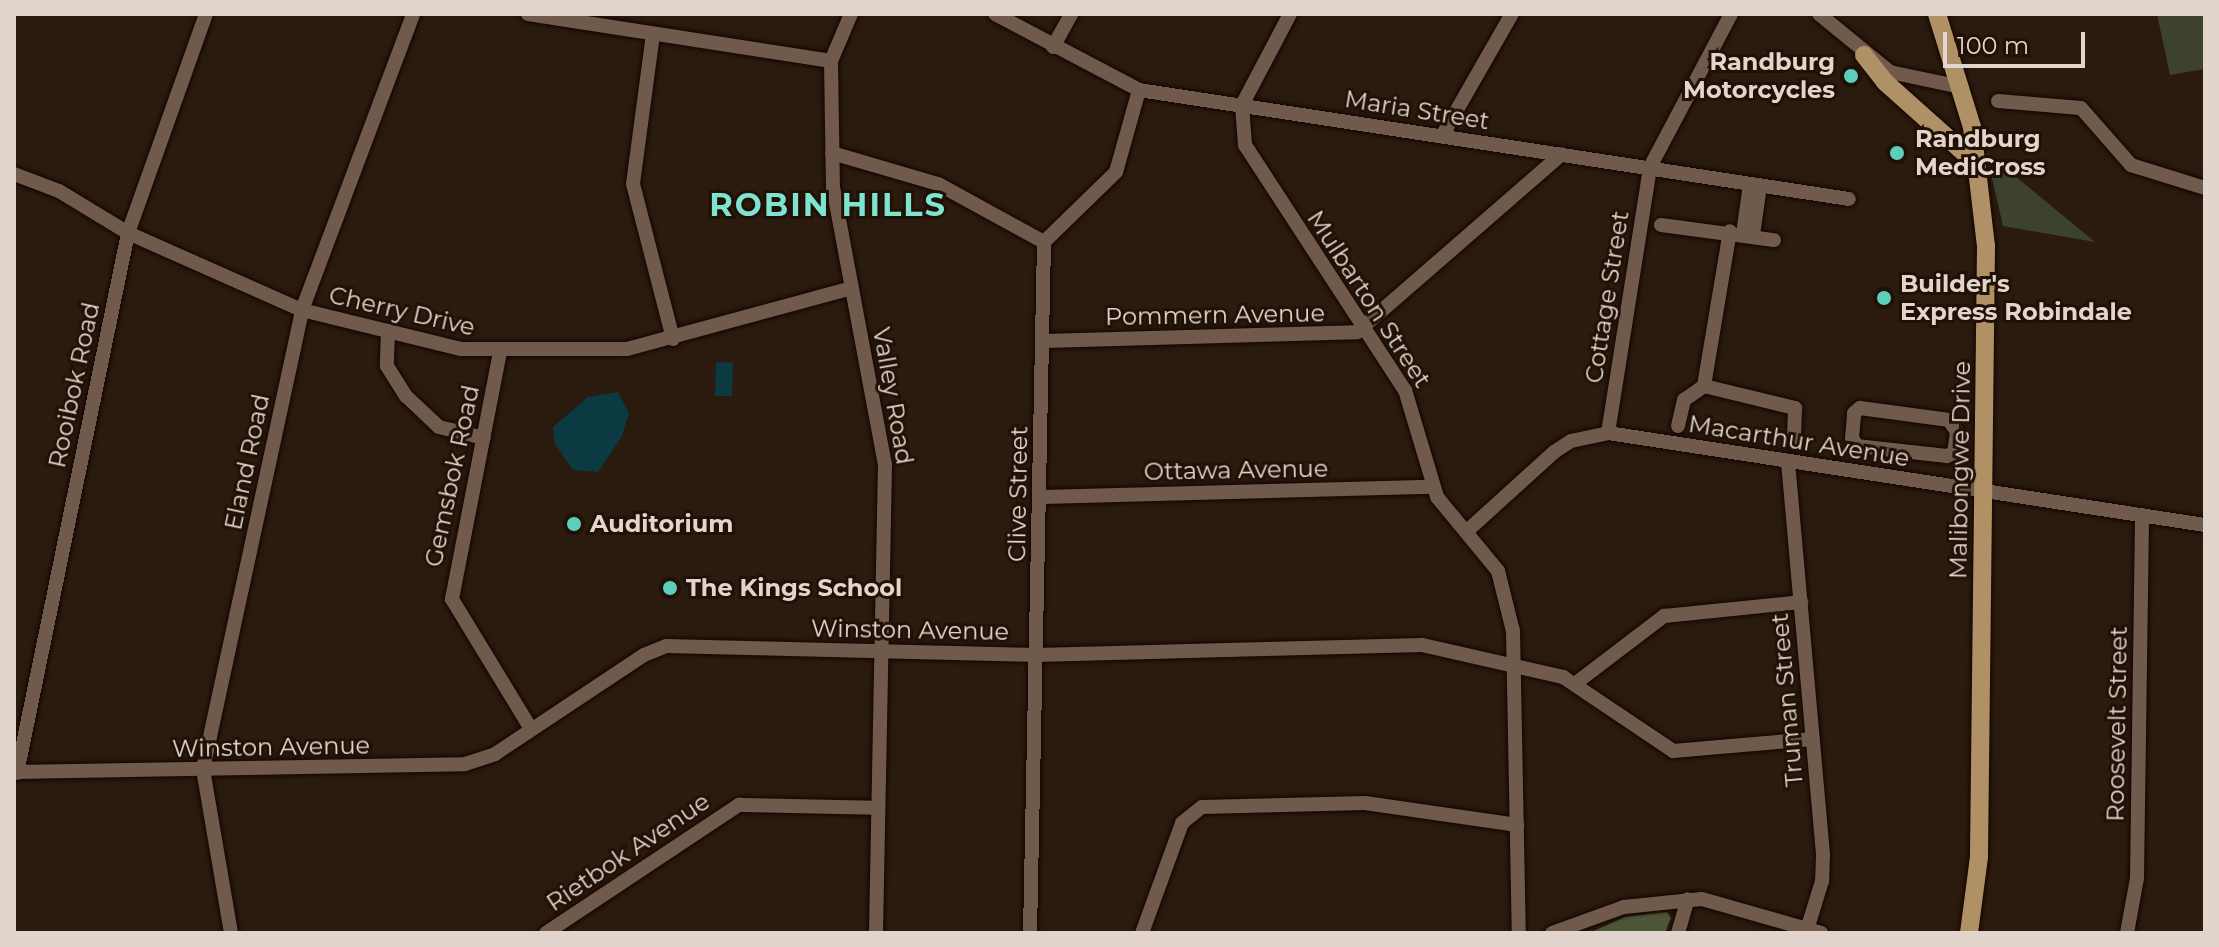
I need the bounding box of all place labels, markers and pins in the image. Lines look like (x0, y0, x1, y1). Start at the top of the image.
place label: Randburg Motorcycles (1683, 48, 1835, 104)
marker: Randburg Motorcycles (1842, 67, 1860, 85)
place label: Randburg MediCross (1915, 125, 2046, 181)
marker: Randburg MediCross (1886, 142, 1908, 164)
place label: Builder's Express Robindale (1900, 270, 2132, 326)
marker: Builder's Express Robindale (1875, 289, 1893, 307)
place label: Auditorium (590, 510, 733, 538)
marker: Auditorium (565, 515, 583, 533)
place label: The Kings School (686, 574, 902, 602)
marker: The Kings School (661, 579, 679, 597)

